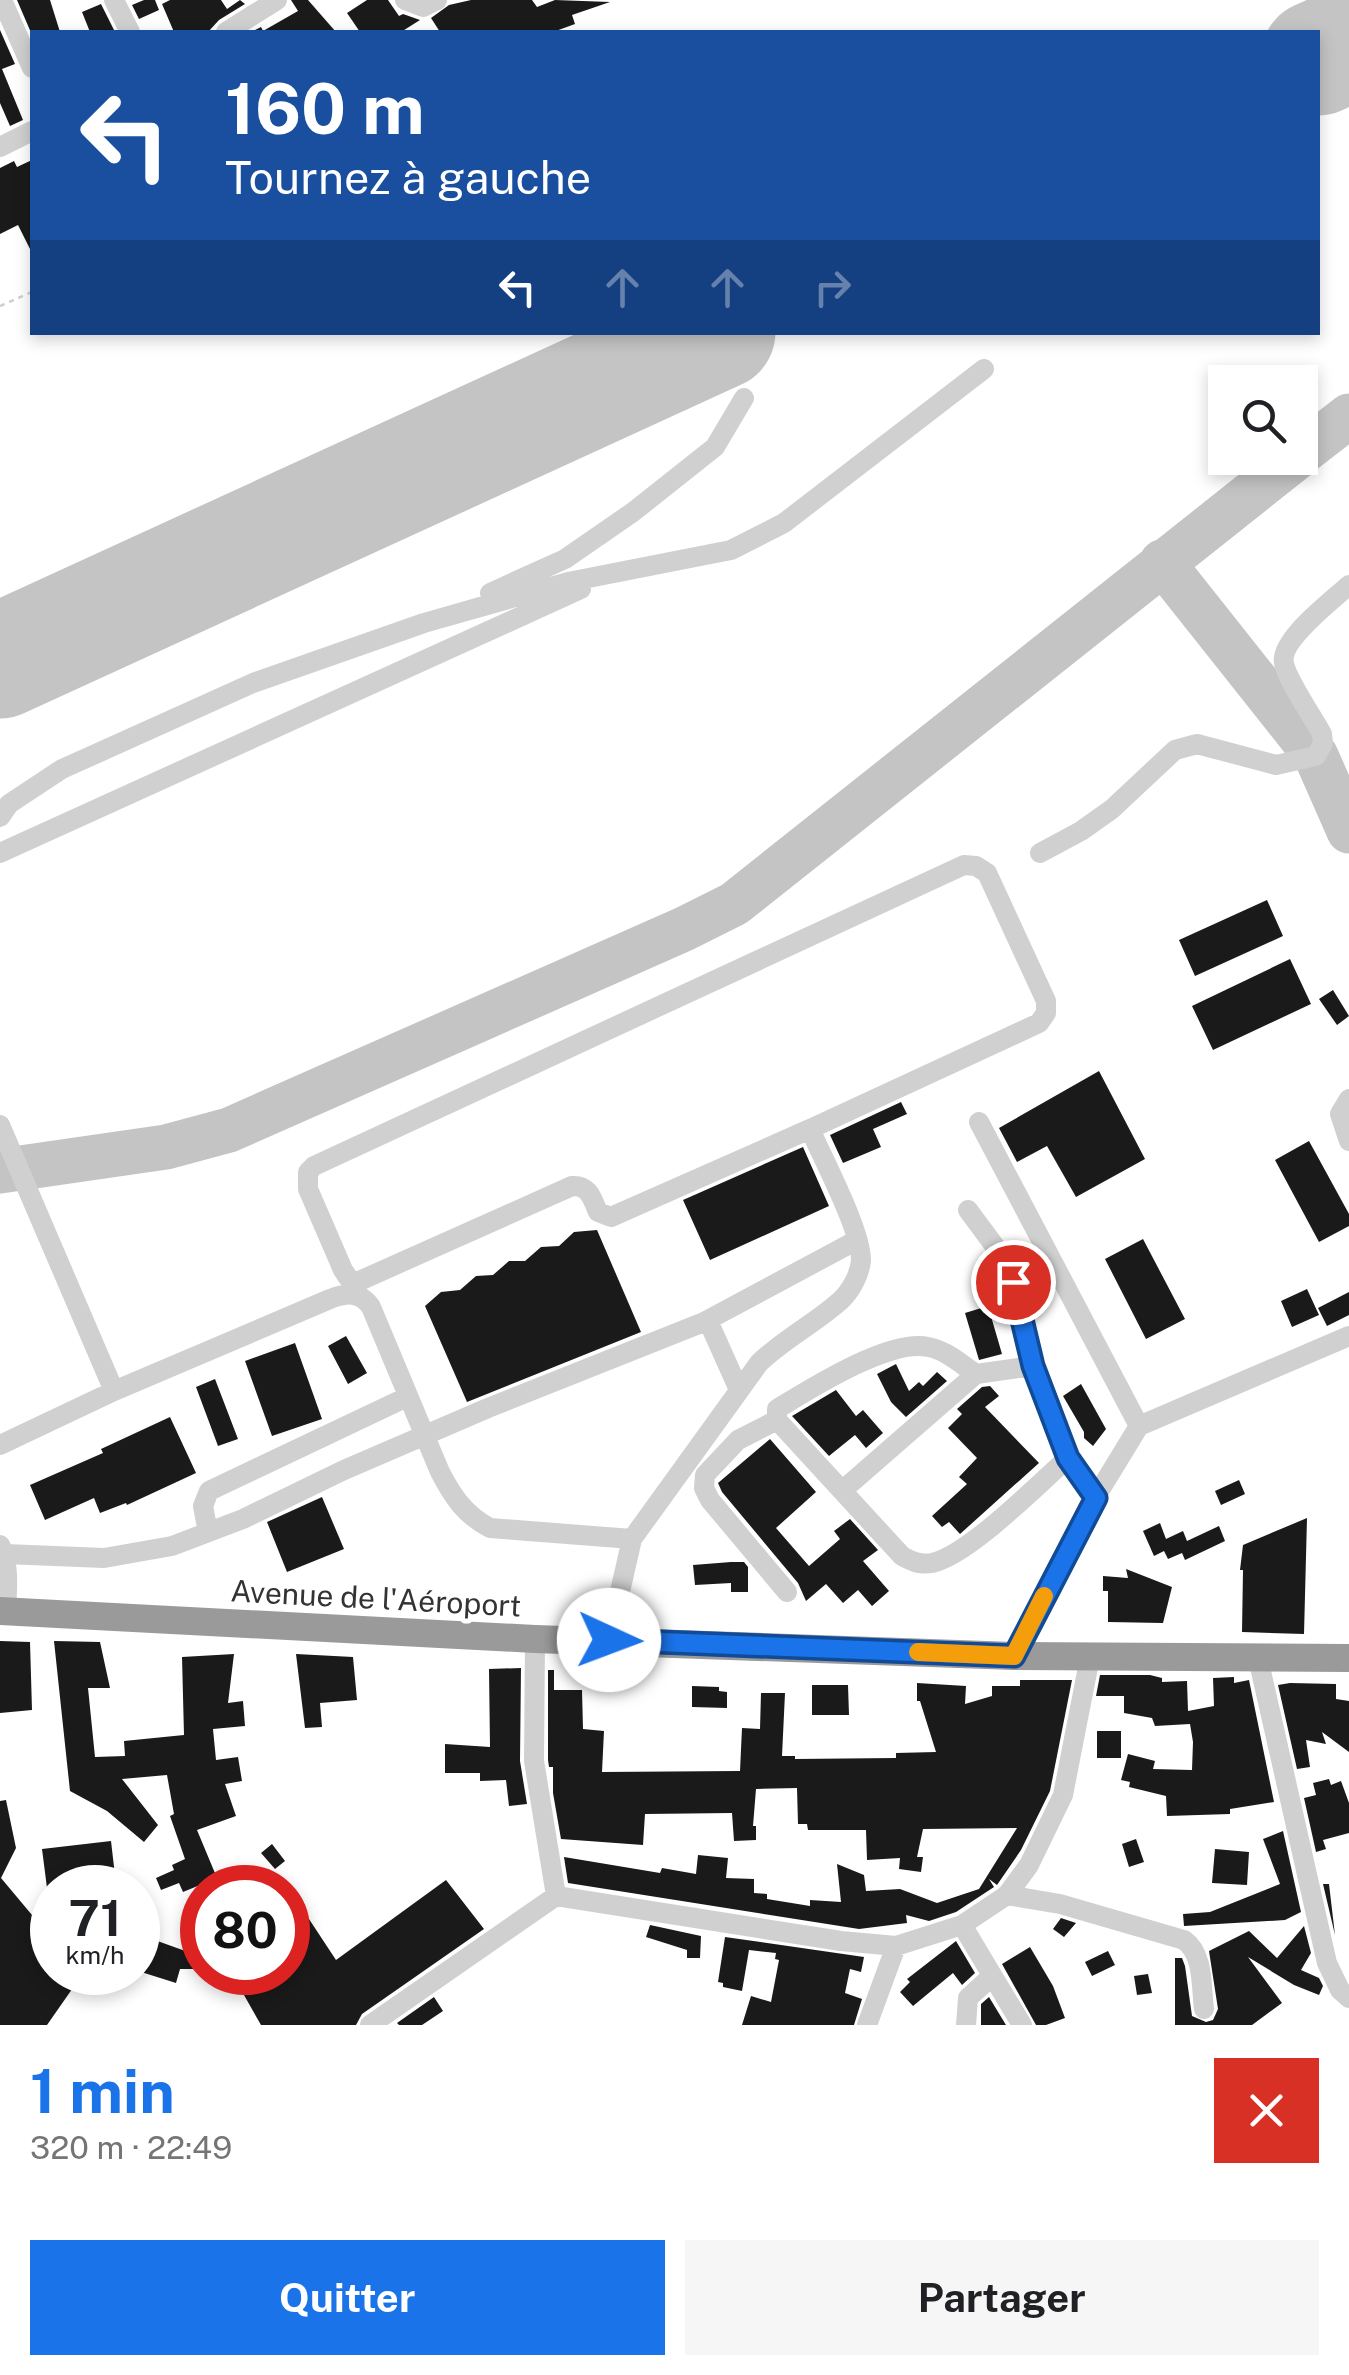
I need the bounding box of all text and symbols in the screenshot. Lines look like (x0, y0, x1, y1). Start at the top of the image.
text: 160 m (225, 67, 425, 150)
icon: left (60, 70, 190, 200)
text: Tournez à gauche (225, 151, 591, 204)
icon: left (490, 260, 545, 315)
icon: ahead (595, 260, 650, 315)
icon: ahead (700, 260, 755, 315)
icon: right (805, 260, 860, 315)
map controls (1208, 365, 1318, 475)
button: search (1208, 365, 1318, 475)
pin (971, 1240, 1056, 1325)
icon: arrive (986, 1255, 1041, 1310)
street label: Avenue de l'Aéroport (230, 1572, 522, 1624)
position arrow (557, 1588, 661, 1692)
speed limit sign: 80 (180, 1865, 310, 1995)
text: 71 (68, 1888, 122, 1947)
text: km/h (66, 1940, 124, 1970)
text: 1 min (30, 2056, 175, 2127)
button: close (1214, 2058, 1319, 2163)
text: 320 m · 22:49 (30, 2129, 232, 2166)
button: Quitter (30, 2240, 665, 2355)
button: Partager (685, 2240, 1319, 2355)

